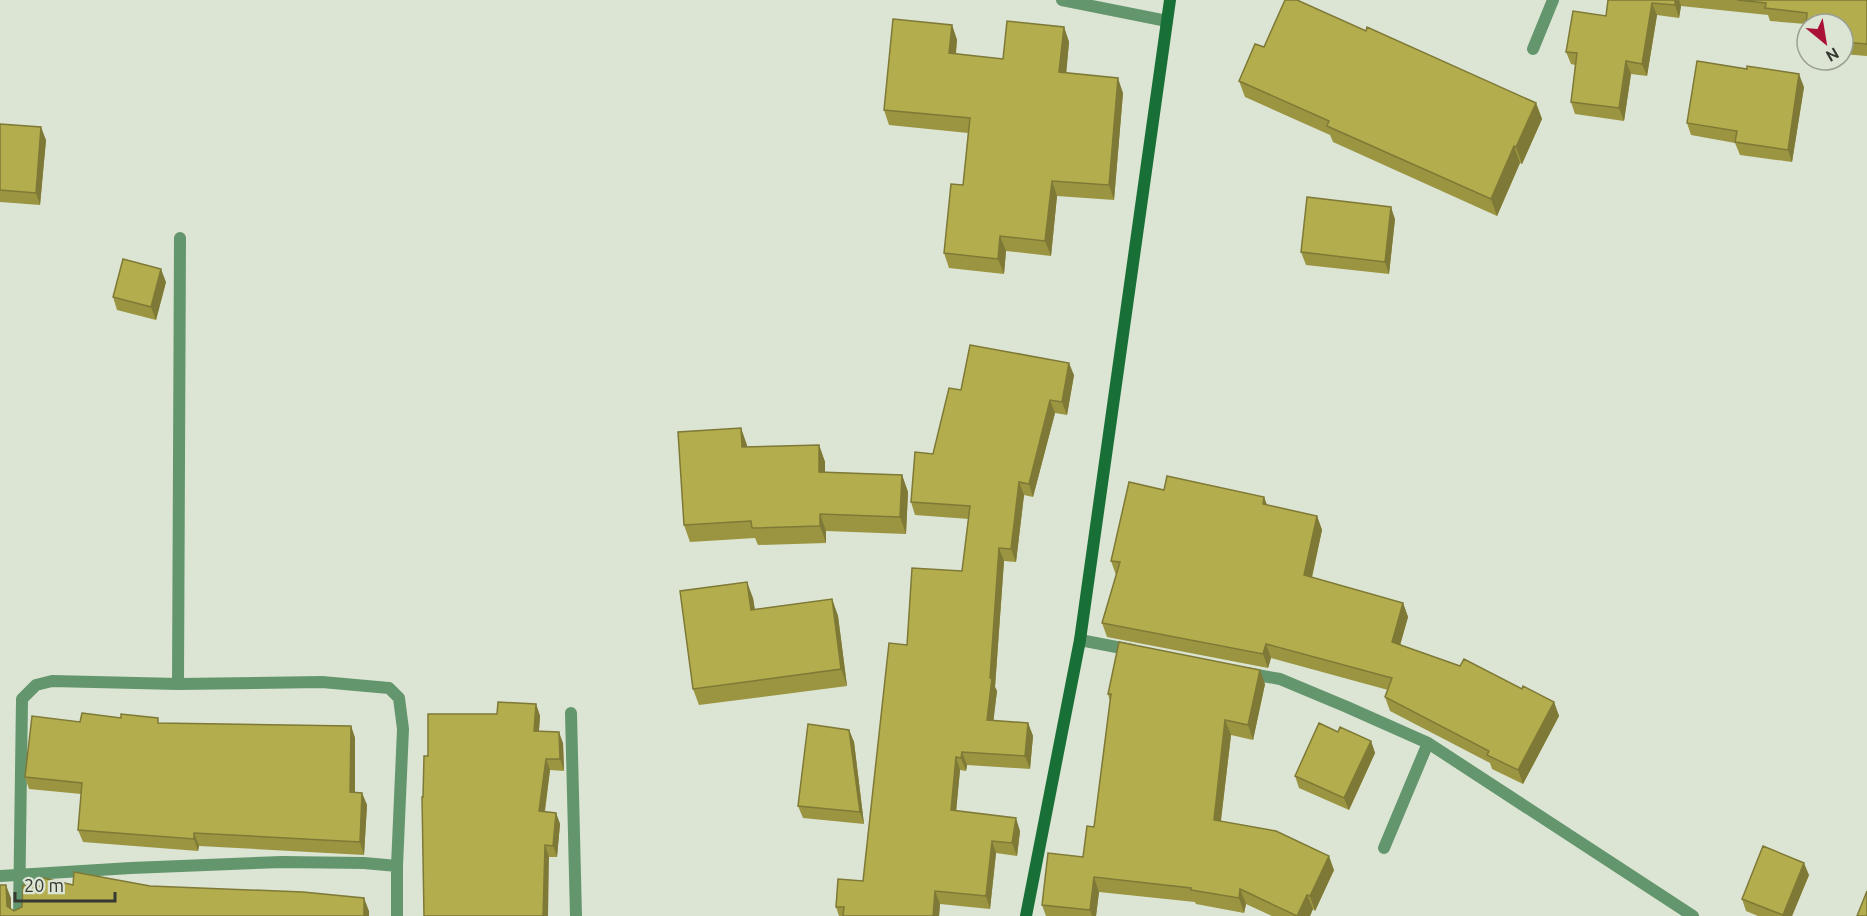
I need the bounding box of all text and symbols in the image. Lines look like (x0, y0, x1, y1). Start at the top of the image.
north arrow (1795, 12, 1855, 72)
text: N (1823, 44, 1842, 66)
scale bar (15, 865, 116, 903)
text: 20 m (24, 875, 64, 895)

